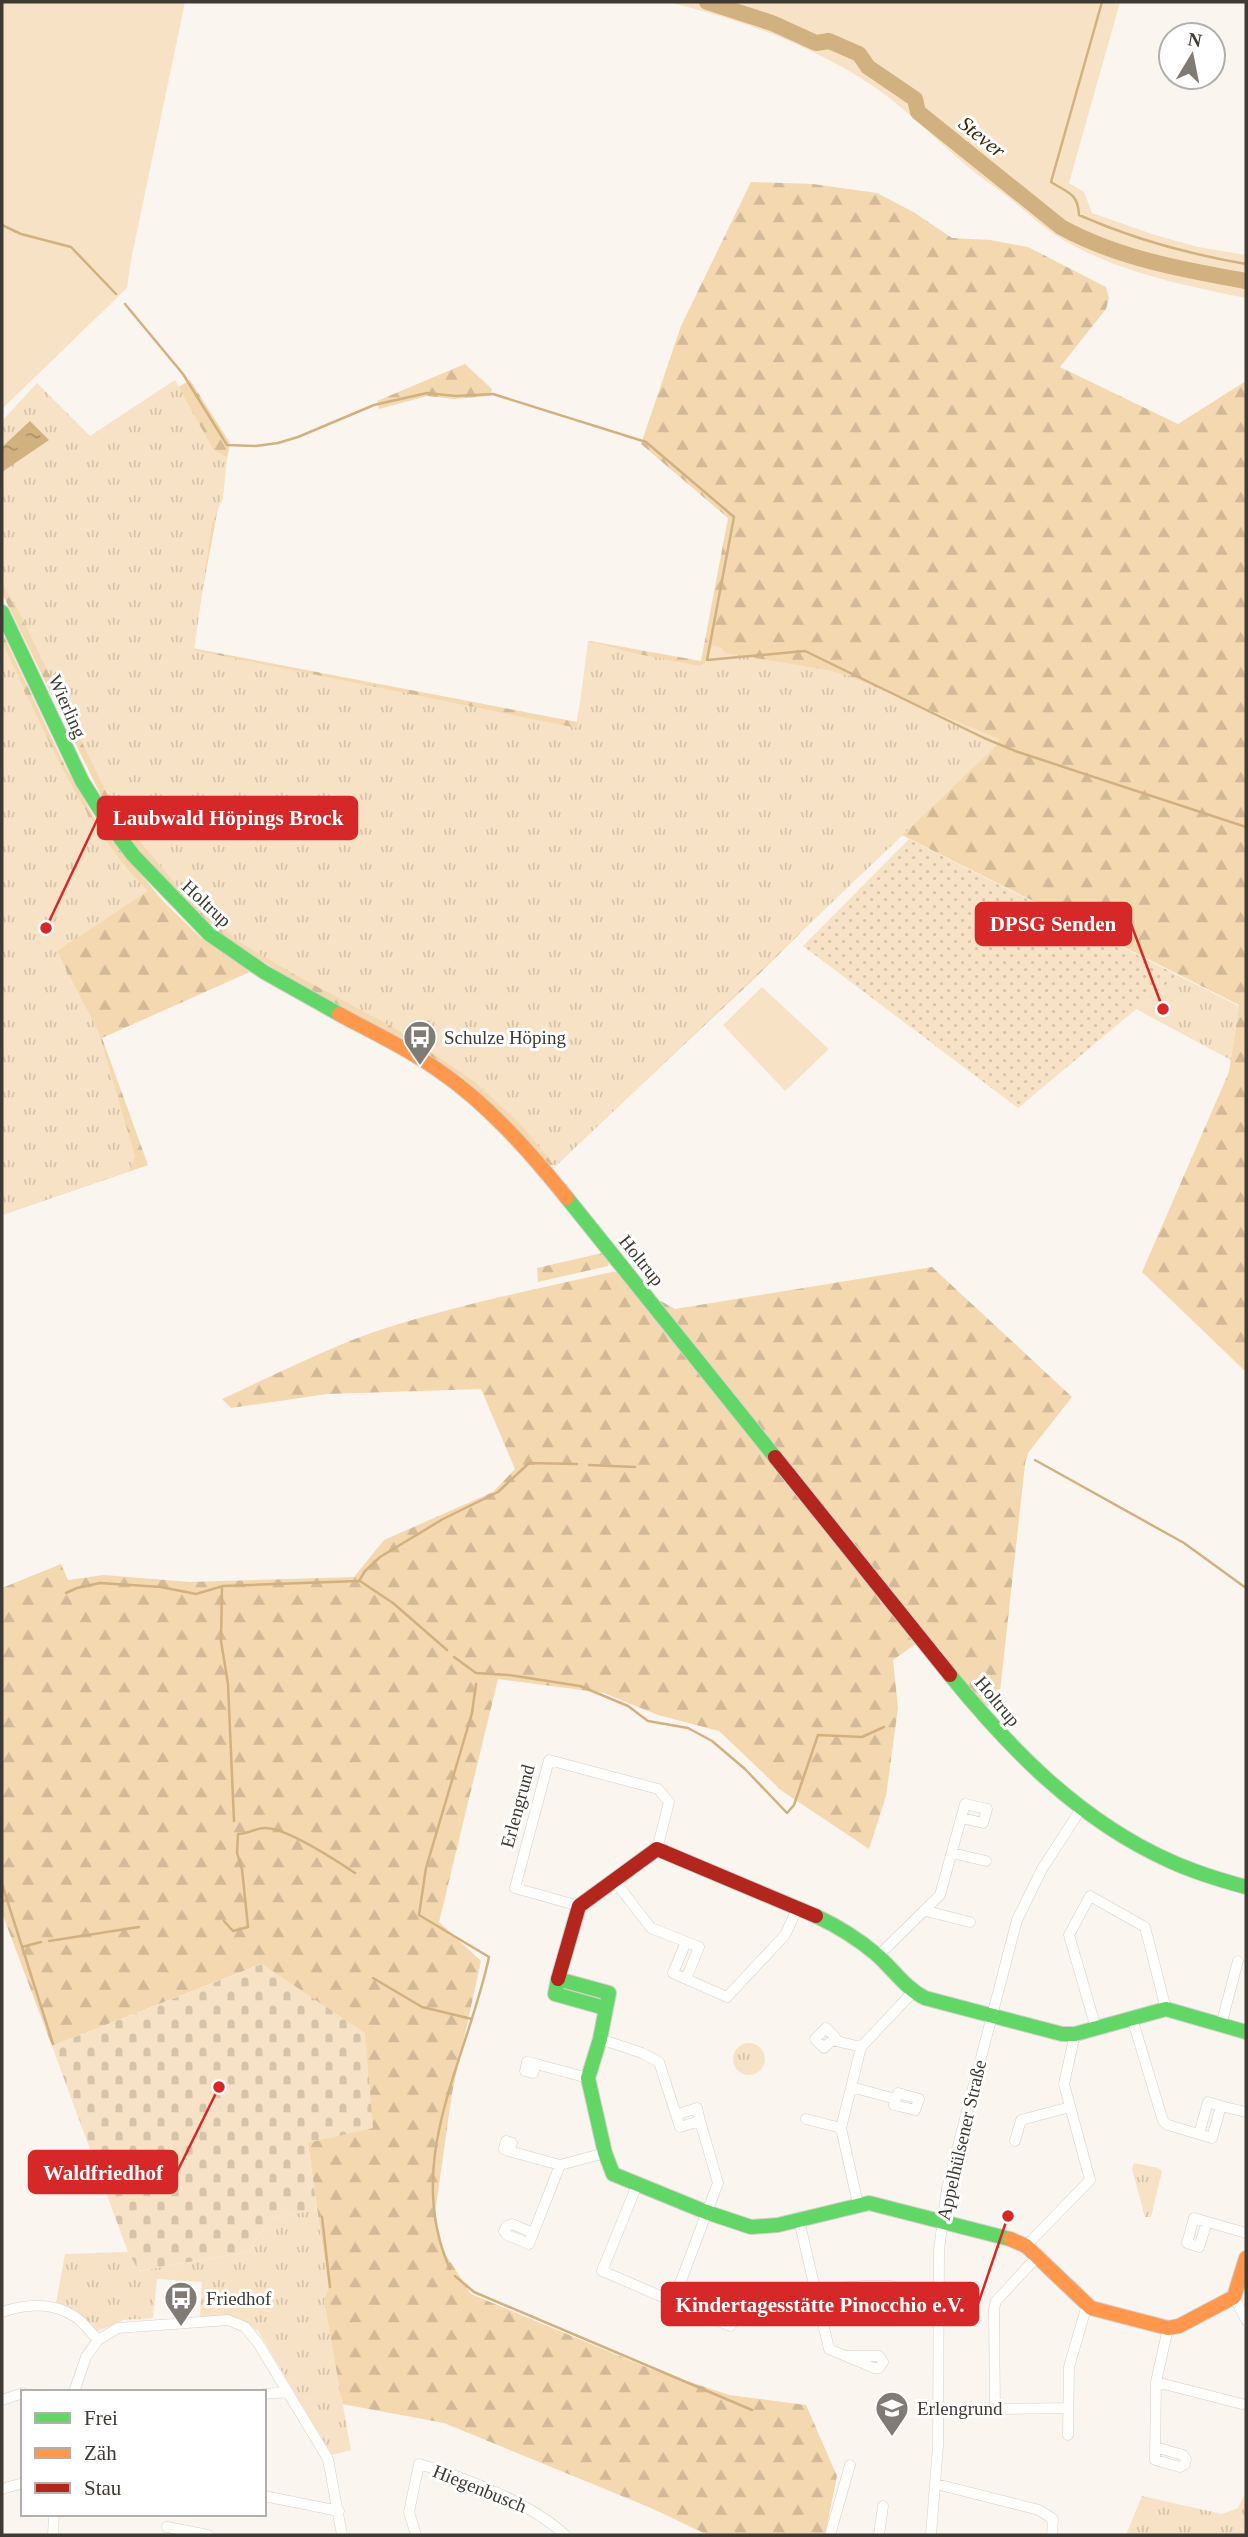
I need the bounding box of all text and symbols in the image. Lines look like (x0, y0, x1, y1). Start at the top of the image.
north arrow (1157, 21, 1227, 91)
text: N (1186, 28, 1204, 51)
water label: Stever (954, 111, 1011, 163)
street label: Wierling (44, 671, 91, 741)
callout: Laubwald Höpings Brock (98, 797, 357, 839)
text: Laubwald Höpings Brock (113, 806, 344, 830)
street label: Holtrup (178, 876, 235, 931)
callout: DPSG Senden (976, 903, 1131, 945)
text: DPSG Senden (990, 912, 1117, 936)
bus stop icon: Schulze Höping (401, 1018, 439, 1067)
place label: Schulze Höping (444, 1027, 566, 1048)
street label: Holtrup (615, 1231, 668, 1290)
street label: Holtrup (971, 1672, 1025, 1731)
street label: Erlengrund (496, 1762, 539, 1850)
street label: Appelhülsener Straße (933, 2058, 990, 2222)
callout: Waldfriedhof (29, 2151, 177, 2193)
text: Waldfriedhof (43, 2161, 164, 2185)
bus stop icon: Friedhof (162, 2279, 200, 2328)
callout: Kindertagesstätte Pinocchio e.V. (662, 2283, 978, 2325)
place label: Friedhof (206, 2288, 272, 2309)
text: Kindertagesstätte Pinocchio e.V. (676, 2293, 964, 2317)
school or university icon: Erlengrund (873, 2389, 911, 2438)
legend (21, 2390, 266, 2516)
place label: Erlengrund (917, 2398, 1003, 2419)
text: Frei (84, 2406, 118, 2430)
text: Zäh (84, 2441, 117, 2465)
street label: Hiegenbusch (430, 2460, 530, 2517)
text: Stau (84, 2476, 122, 2500)

